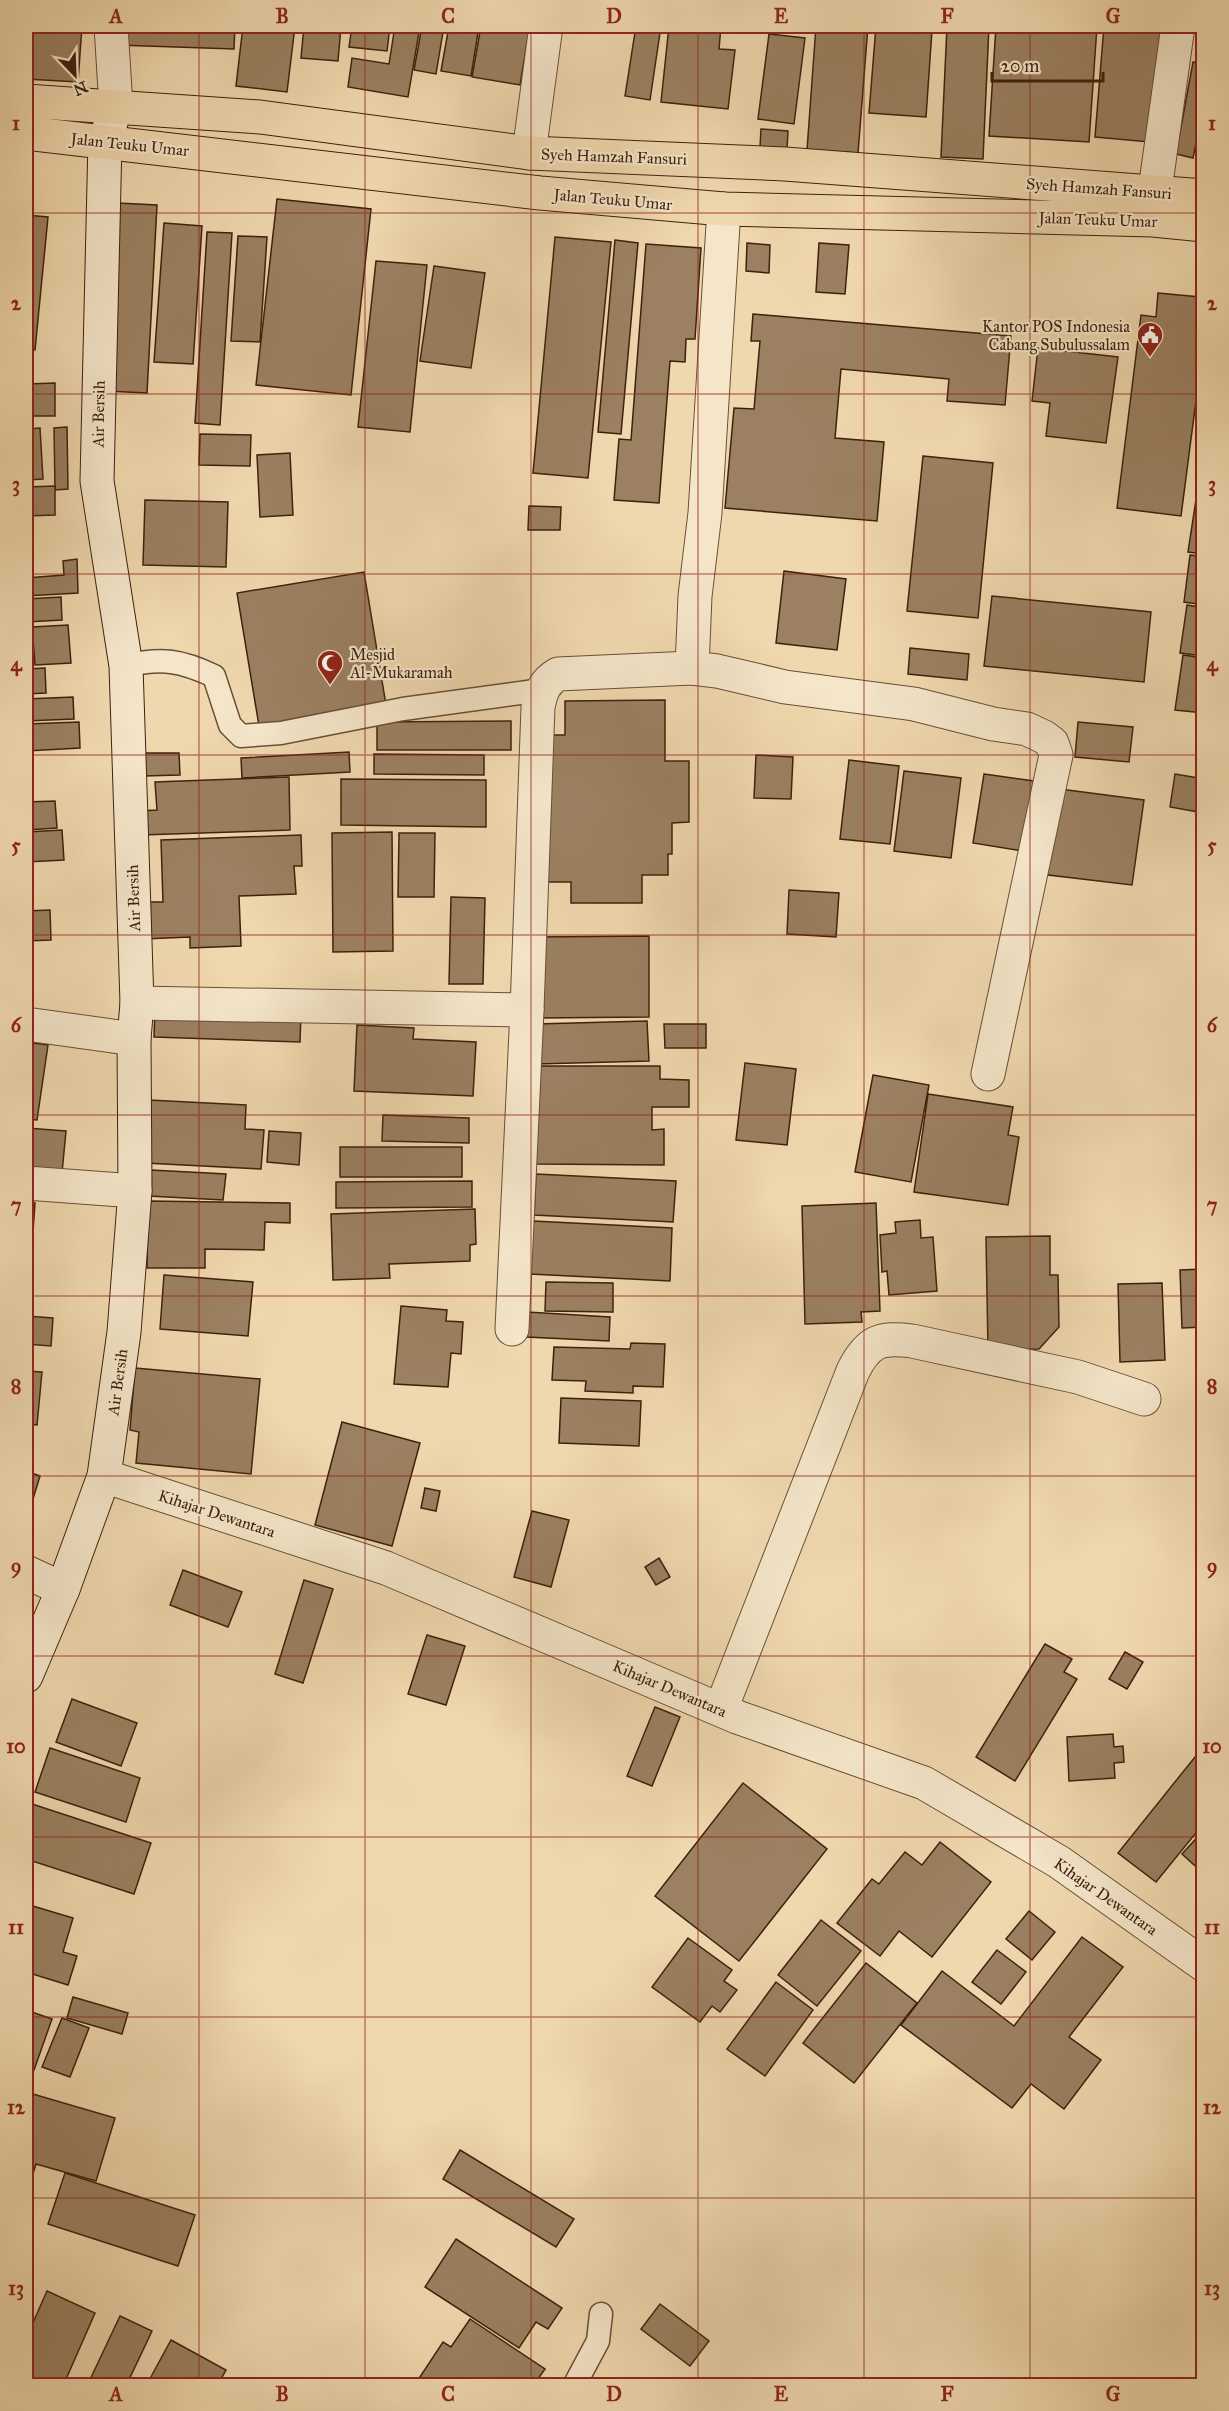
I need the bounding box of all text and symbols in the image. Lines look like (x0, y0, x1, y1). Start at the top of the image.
text: A (107, 4, 123, 28)
text: B (275, 4, 289, 28)
text: C (441, 4, 455, 28)
text: D (606, 4, 622, 28)
text: E (774, 4, 789, 28)
text: F (940, 4, 954, 28)
text: G (1106, 4, 1121, 28)
north arrow (45, 45, 105, 105)
scale bar (992, 45, 1103, 83)
text: 20 m (1001, 55, 1039, 77)
text: N (70, 77, 91, 100)
text: 1 (12, 111, 20, 135)
text: 1 (1208, 111, 1216, 135)
street label: Jalan Teuku Umar (68, 129, 190, 161)
street label: Syeh Hamzah Fansuri (541, 144, 688, 169)
street label: Syeh Hamzah Fansuri (1025, 174, 1173, 203)
street label: Jalan Teuku Umar (551, 185, 673, 215)
street label: Jalan Teuku Umar (1036, 208, 1158, 232)
text: 2 (11, 291, 22, 315)
text: 2 (1207, 291, 1218, 315)
place label: Kantor POS Indonesia Cabang Subulussalam (982, 317, 1131, 355)
public building icon: Kantor POS Indonesia Cabang Subulussalam (1135, 320, 1165, 358)
street label: Air Bersih (88, 380, 109, 449)
text: 3 (12, 472, 20, 497)
text: 3 (1208, 472, 1216, 497)
place label: Mesjid Al-Mukaramah (349, 645, 453, 682)
mosque icon: Mesjid Al-Mukaramah (315, 648, 345, 686)
text: 4 (10, 652, 22, 677)
text: 4 (1206, 652, 1218, 677)
text: 5 (11, 833, 21, 857)
text: 5 (1207, 833, 1217, 857)
street label: Air Bersih (123, 864, 144, 933)
text: 6 (11, 1013, 23, 1037)
text: 6 (1207, 1013, 1219, 1037)
text: 7 (11, 1193, 22, 1217)
text: 7 (1207, 1193, 1218, 1217)
street label: Air Bersih (103, 1347, 132, 1418)
text: 8 (11, 1374, 21, 1398)
text: 8 (1207, 1374, 1217, 1398)
street label: Kihajar Dewantara (156, 1486, 278, 1541)
text: 9 (11, 1554, 21, 1579)
text: 9 (1207, 1554, 1217, 1579)
street label: Kihajar Dewantara (610, 1656, 730, 1721)
text: 10 (6, 1734, 26, 1758)
text: 10 (1202, 1734, 1222, 1758)
street label: Kihajar Dewantara (1050, 1854, 1161, 1939)
text: 11 (8, 1915, 24, 1939)
text: 11 (1204, 1915, 1220, 1939)
text: 12 (7, 2095, 26, 2119)
text: 12 (1203, 2095, 1222, 2119)
text: 13 (8, 2276, 24, 2301)
text: 13 (1204, 2276, 1220, 2301)
text: A (107, 2382, 123, 2406)
text: B (275, 2382, 289, 2406)
text: C (441, 2382, 455, 2406)
text: D (606, 2382, 622, 2406)
text: E (774, 2382, 789, 2406)
text: F (940, 2382, 954, 2406)
text: G (1106, 2382, 1121, 2406)

